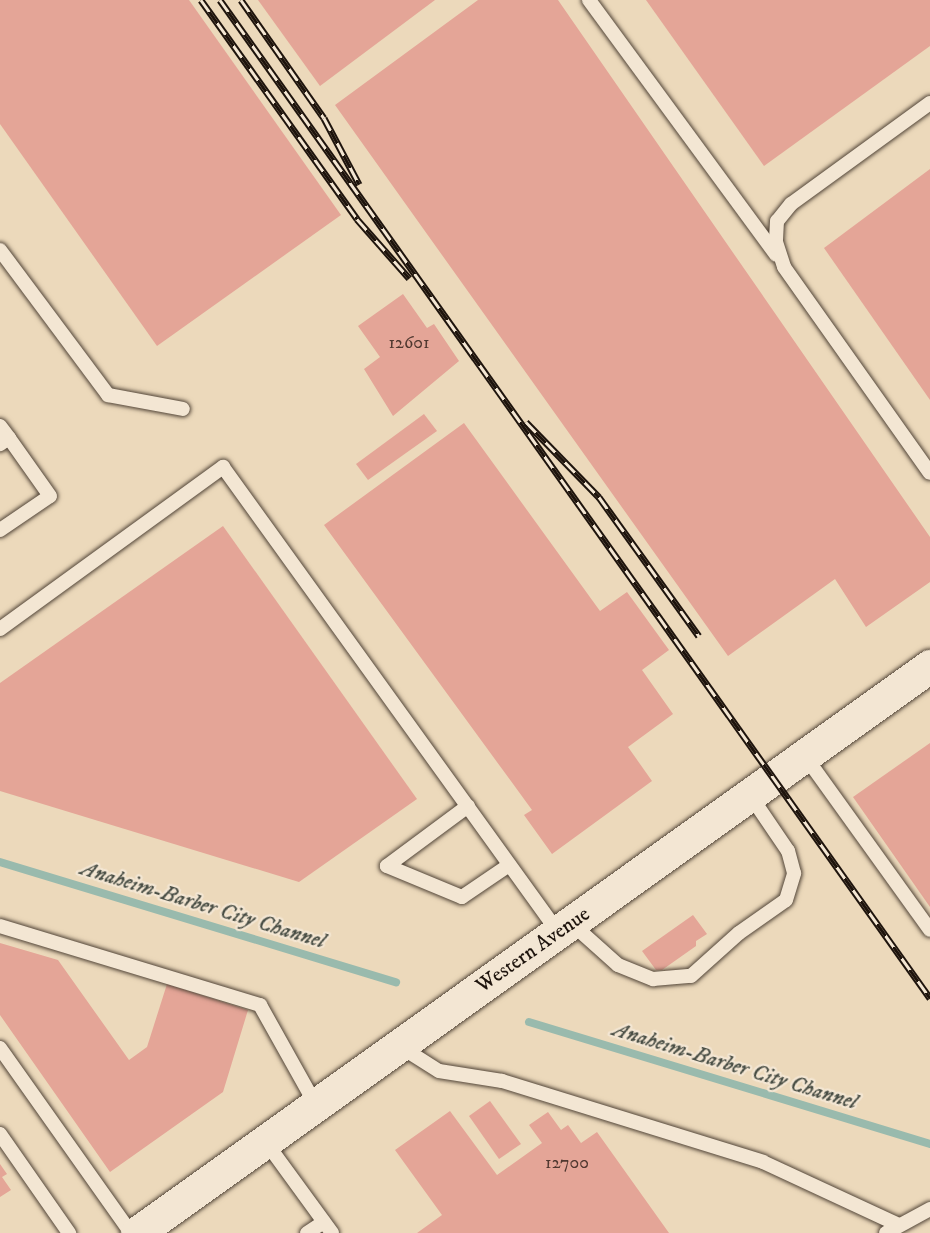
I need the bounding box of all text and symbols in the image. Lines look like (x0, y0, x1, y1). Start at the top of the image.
house number: 12601 (388, 332, 430, 354)
water label: Anaheim-Barber City Channel (78, 855, 328, 955)
street label: Western Avenue (471, 901, 595, 999)
water label: Anaheim-Barber City Channel (610, 1016, 860, 1116)
house number: 12700 (545, 1152, 589, 1174)

